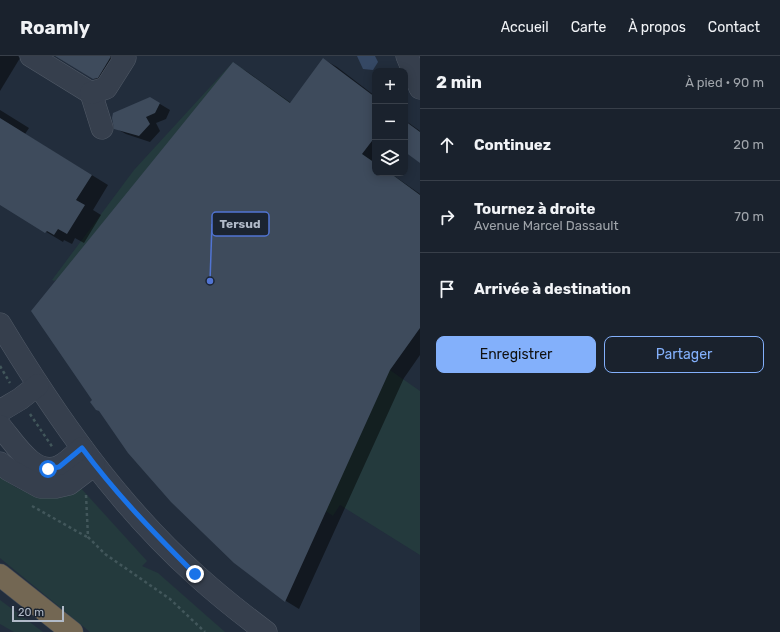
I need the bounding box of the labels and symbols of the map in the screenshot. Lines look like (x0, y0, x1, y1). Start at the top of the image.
callout: Tersud (212, 212, 269, 236)
text: Tersud (220, 217, 260, 231)
route start (39, 460, 57, 478)
route end (186, 565, 204, 583)
scale bar (12, 604, 64, 623)

